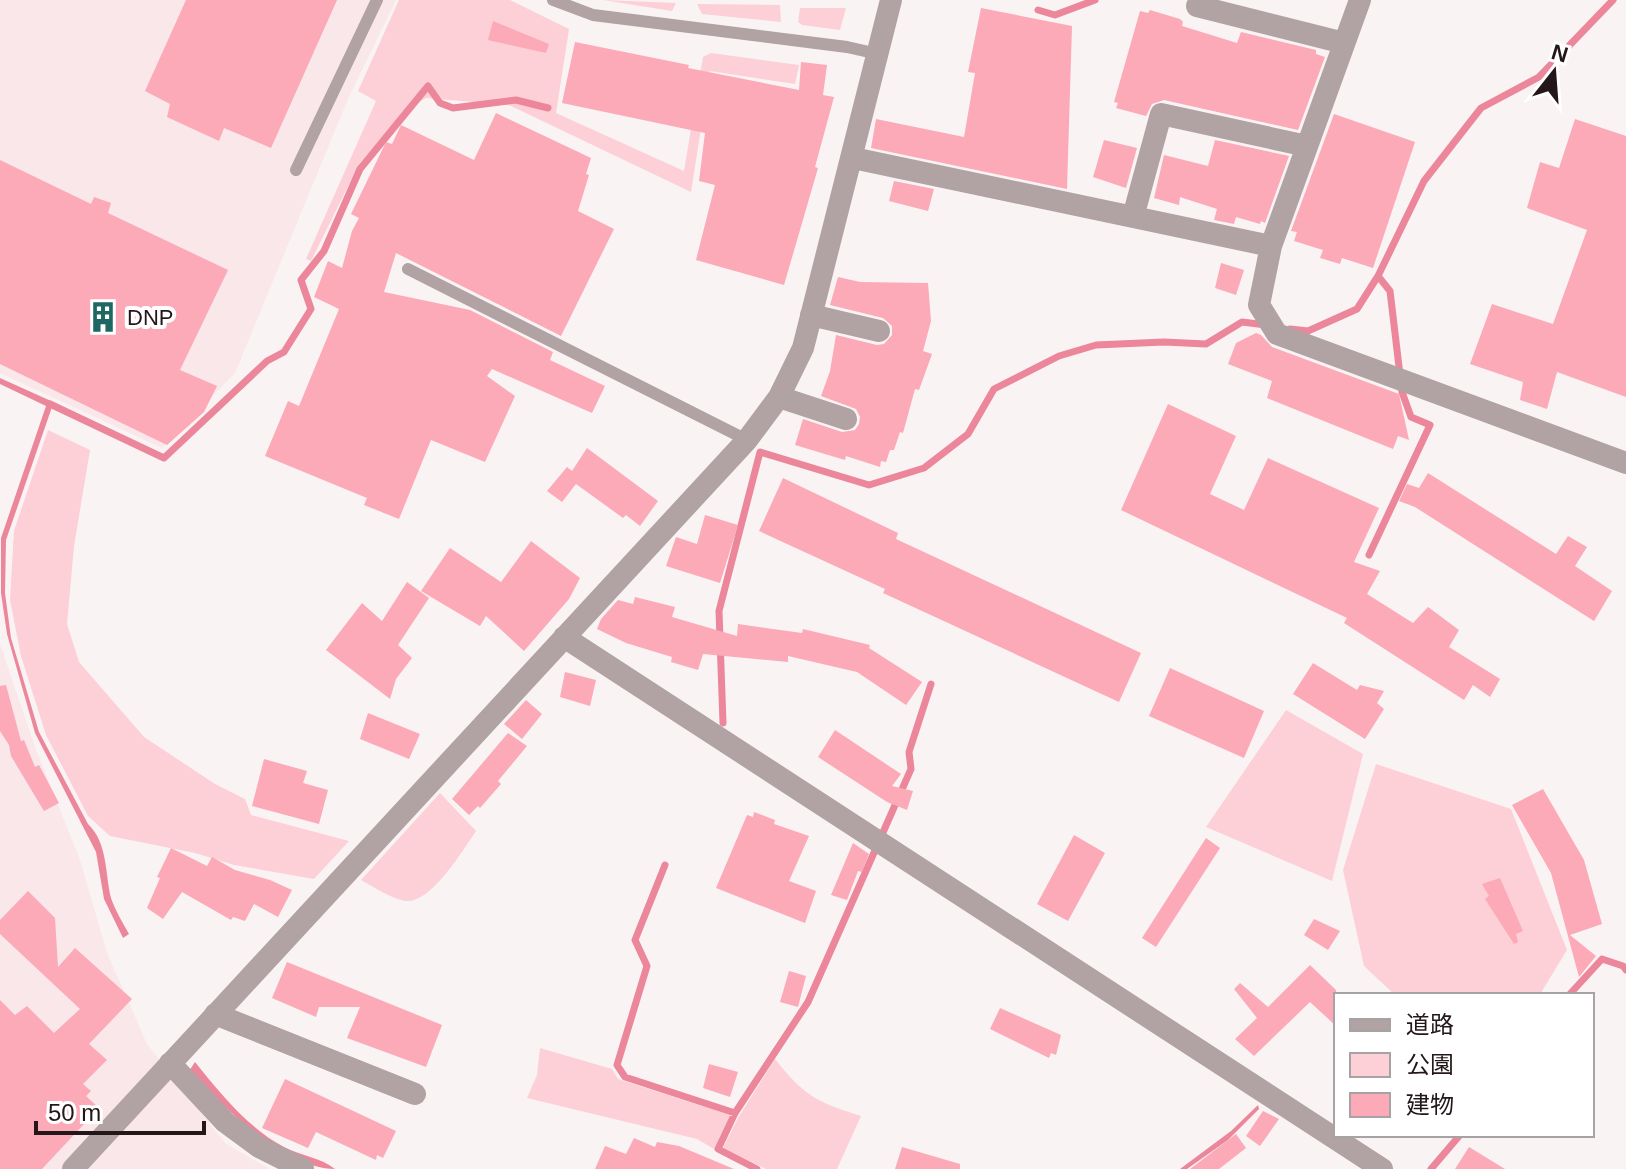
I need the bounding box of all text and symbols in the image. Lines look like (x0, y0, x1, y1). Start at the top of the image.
north arrow (1514, 32, 1594, 112)
text: N (1548, 39, 1571, 68)
building icon: DNP (86, 300, 120, 334)
place label: DNP (127, 305, 173, 330)
legend (1334, 993, 1594, 1137)
text: 道路 (1406, 1011, 1454, 1038)
text: 公園 (1406, 1051, 1454, 1078)
scale bar (36, 1085, 204, 1135)
text: 建物 (1406, 1091, 1454, 1118)
text: 50 m (48, 1099, 101, 1126)

